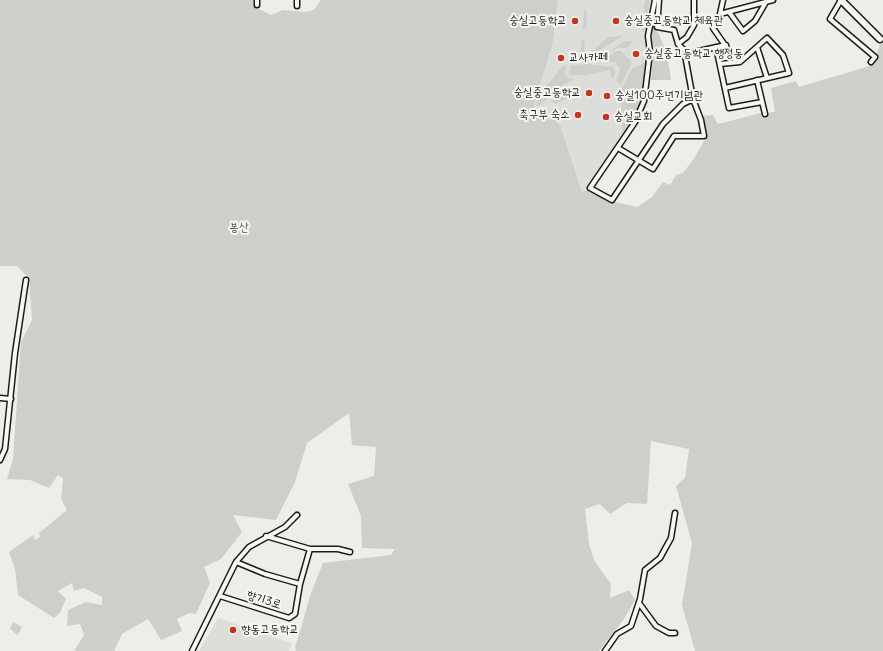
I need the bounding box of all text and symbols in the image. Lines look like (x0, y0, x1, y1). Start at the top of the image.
place label: 숭실고등학교 (509, 14, 567, 28)
place label: 숭실중고등학교 체육관 (624, 14, 723, 28)
marker: 숭실고등학교 (570, 16, 580, 26)
marker: 숭실중고등학교 체육관 (611, 16, 621, 26)
place label: 숭실중고등학교 행정동 (644, 47, 743, 61)
marker: 숭실중고등학교 행정동 (631, 49, 641, 59)
place label: 교사카페 (569, 51, 608, 65)
marker: 교사카페 (556, 53, 566, 63)
place label: 숭실중고등학교 (513, 86, 581, 100)
marker: 숭실중고등학교 (584, 88, 594, 98)
place label: 숭실100주년기념관 (615, 89, 703, 103)
marker: 숭실100주년기념관 (602, 91, 612, 101)
place label: 축구부 숙소 (519, 108, 570, 122)
marker: 축구부 숙소 (573, 110, 583, 120)
place label: 숭실교회 (614, 110, 653, 124)
marker: 숭실교회 (601, 112, 611, 122)
park label: 봉산 (229, 221, 249, 235)
street label: 향기3로 (245, 588, 283, 612)
place label: 향동고등학교 (241, 623, 299, 637)
marker: 향동고등학교 (228, 625, 238, 635)

